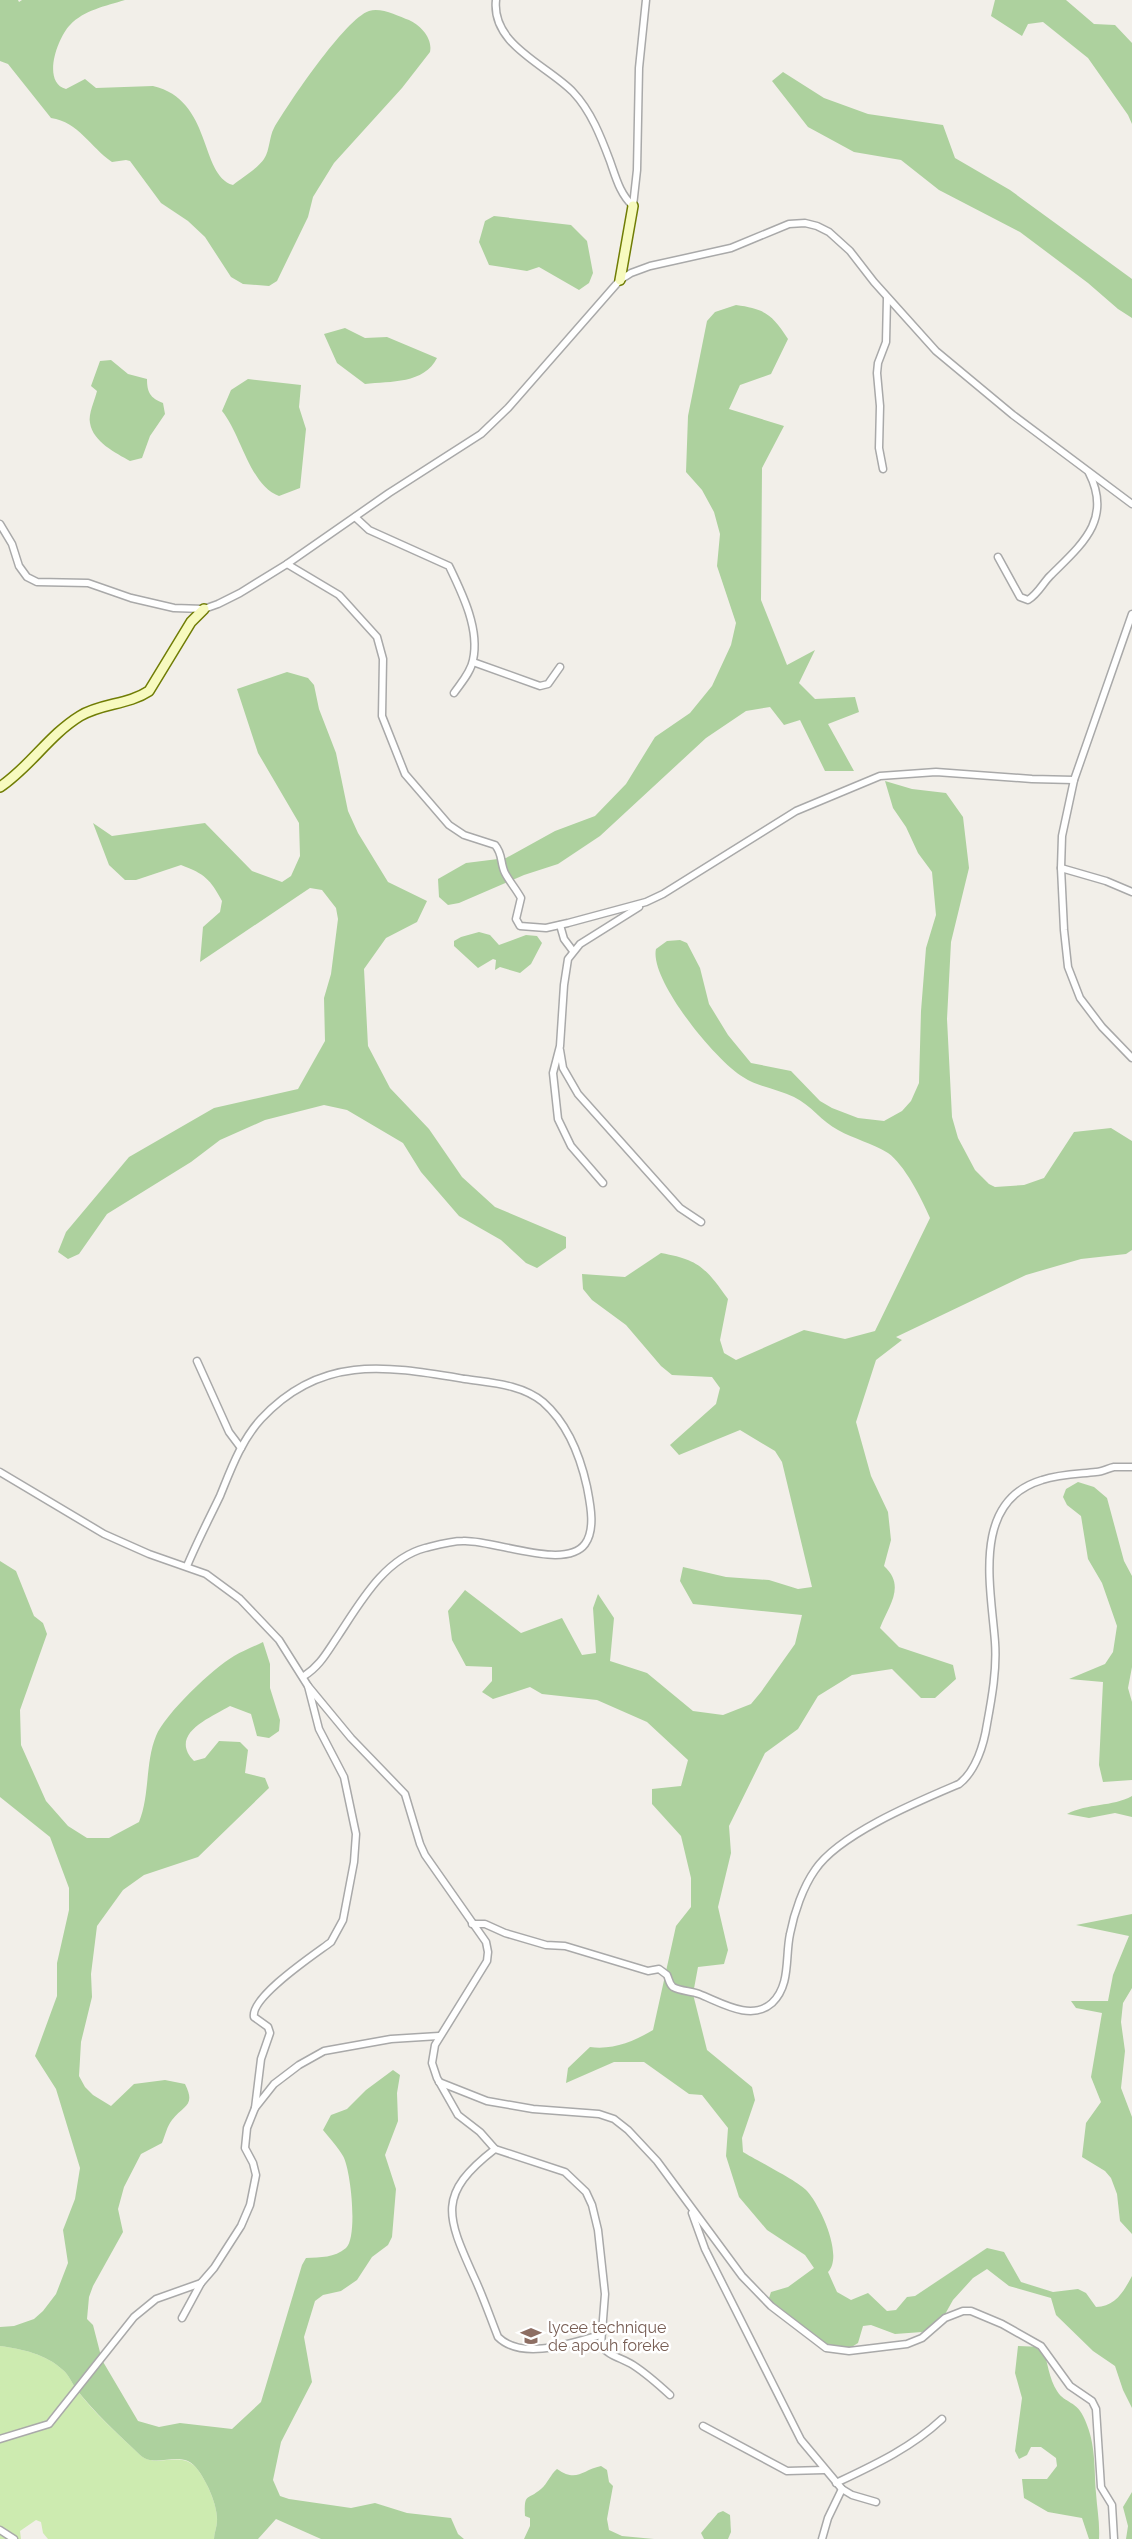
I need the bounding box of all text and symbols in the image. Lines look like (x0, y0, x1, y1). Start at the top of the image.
place label: lycee technique de apouh foreke (548, 2318, 669, 2355)
school or university icon: lycee technique de apouh foreke (519, 2324, 543, 2348)

